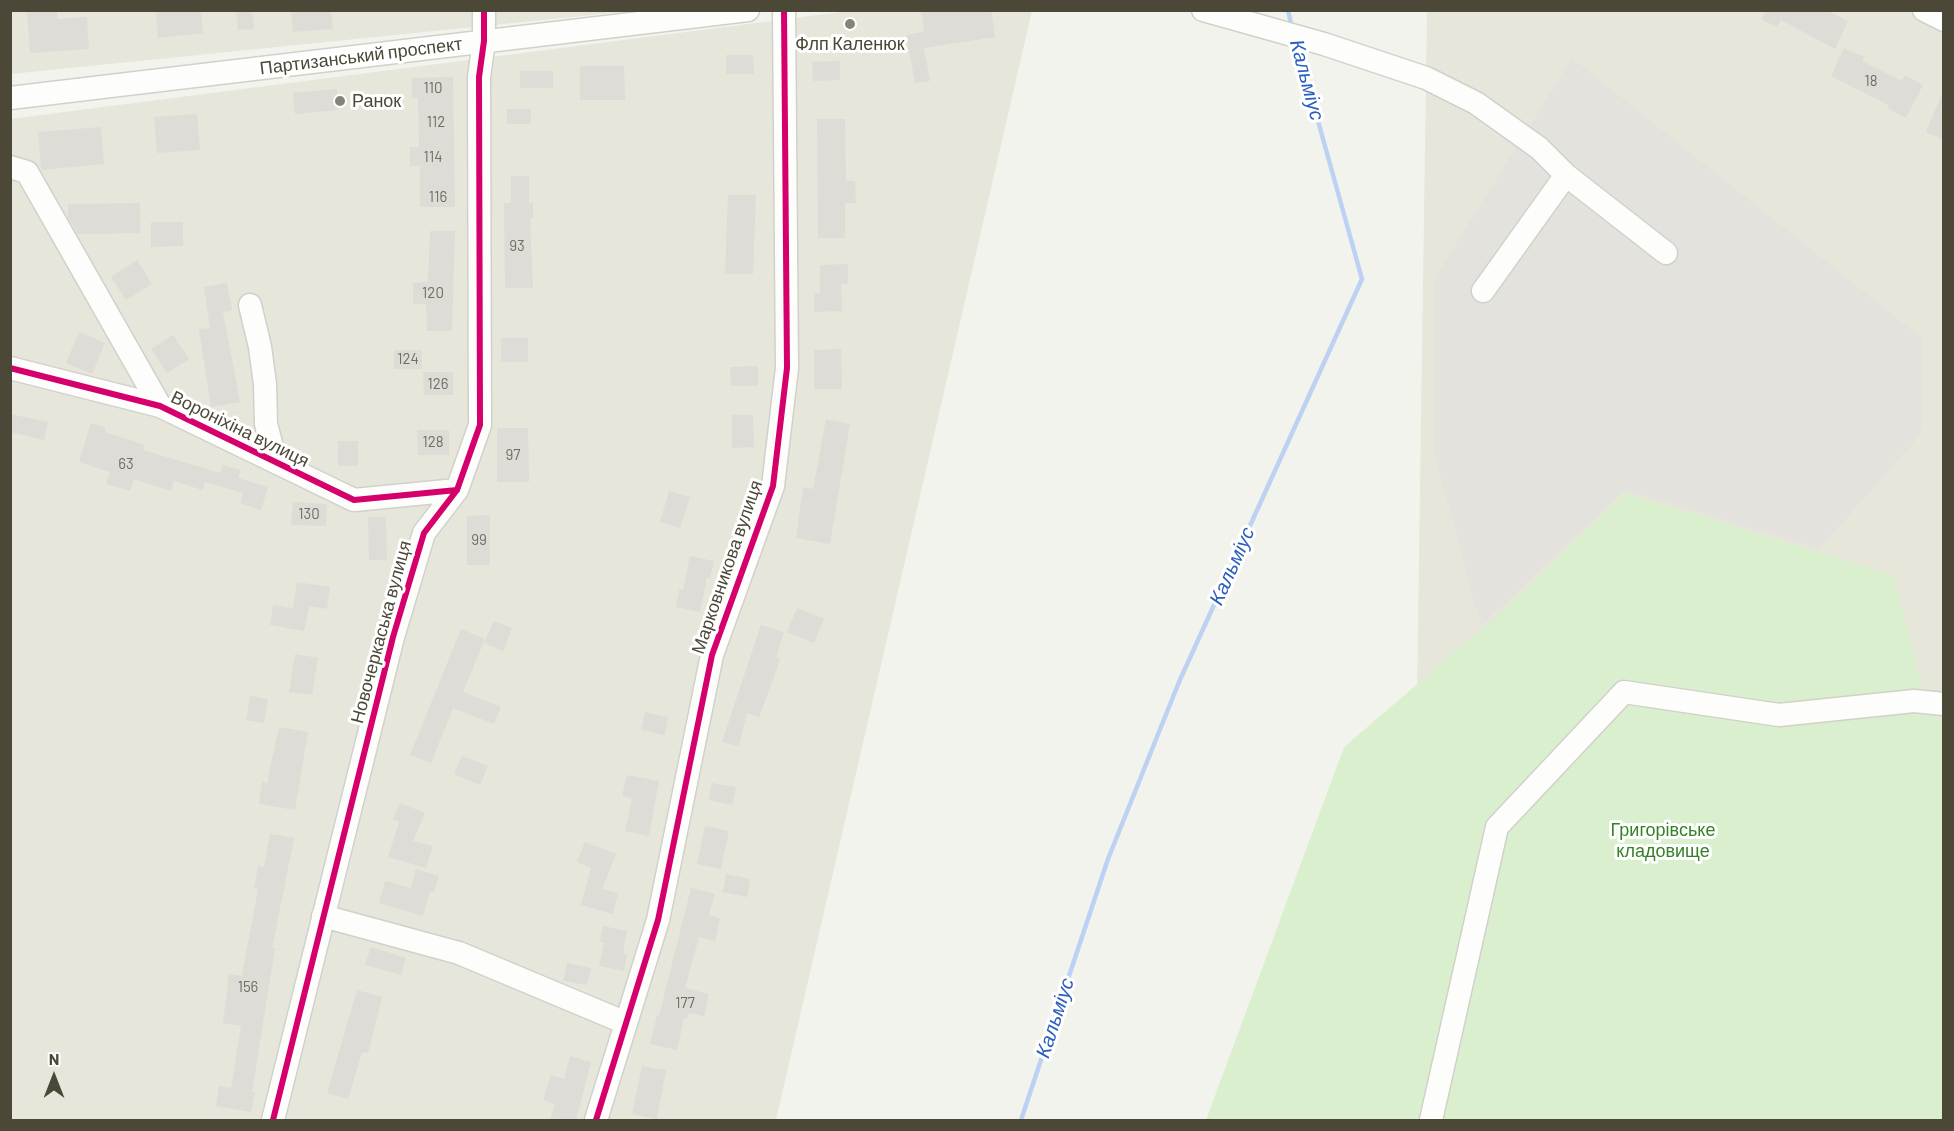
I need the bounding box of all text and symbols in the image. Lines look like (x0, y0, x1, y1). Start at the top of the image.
marker: Флп Каленюк (843, 17, 857, 31)
street label: Партизанський проспект (259, 33, 463, 79)
place label: Флп Каленюк (795, 33, 905, 55)
water label: Кальміус (1285, 37, 1329, 123)
house number: 18 (1864, 72, 1878, 90)
house number: 110 (423, 79, 443, 97)
place label: Ранок (352, 90, 401, 112)
marker: Ранок (333, 94, 347, 108)
house number: 112 (427, 113, 445, 131)
house number: 114 (424, 148, 442, 166)
house number: 116 (429, 188, 447, 206)
house number: 93 (509, 237, 525, 255)
house number: 120 (422, 284, 444, 302)
house number: 124 (397, 350, 419, 368)
house number: 126 (427, 375, 449, 393)
street label: Вороніхіна вулиця (167, 386, 313, 472)
house number: 128 (422, 433, 444, 451)
house number: 97 (506, 446, 520, 464)
house number: 63 (118, 455, 134, 473)
street label: Марковникова вулиця (687, 477, 767, 657)
house number: 130 (298, 505, 320, 523)
water label: Кальміус (1204, 523, 1260, 609)
house number: 99 (471, 531, 487, 549)
street label: Новочеркаська вулиця (346, 538, 416, 726)
park label: Григорівське кладовище (1611, 819, 1715, 862)
water label: Кальміус (1031, 975, 1079, 1061)
house number: 156 (238, 978, 258, 996)
house number: 177 (675, 994, 695, 1012)
north arrow (24, 1047, 84, 1107)
text: N (49, 1049, 59, 1068)

